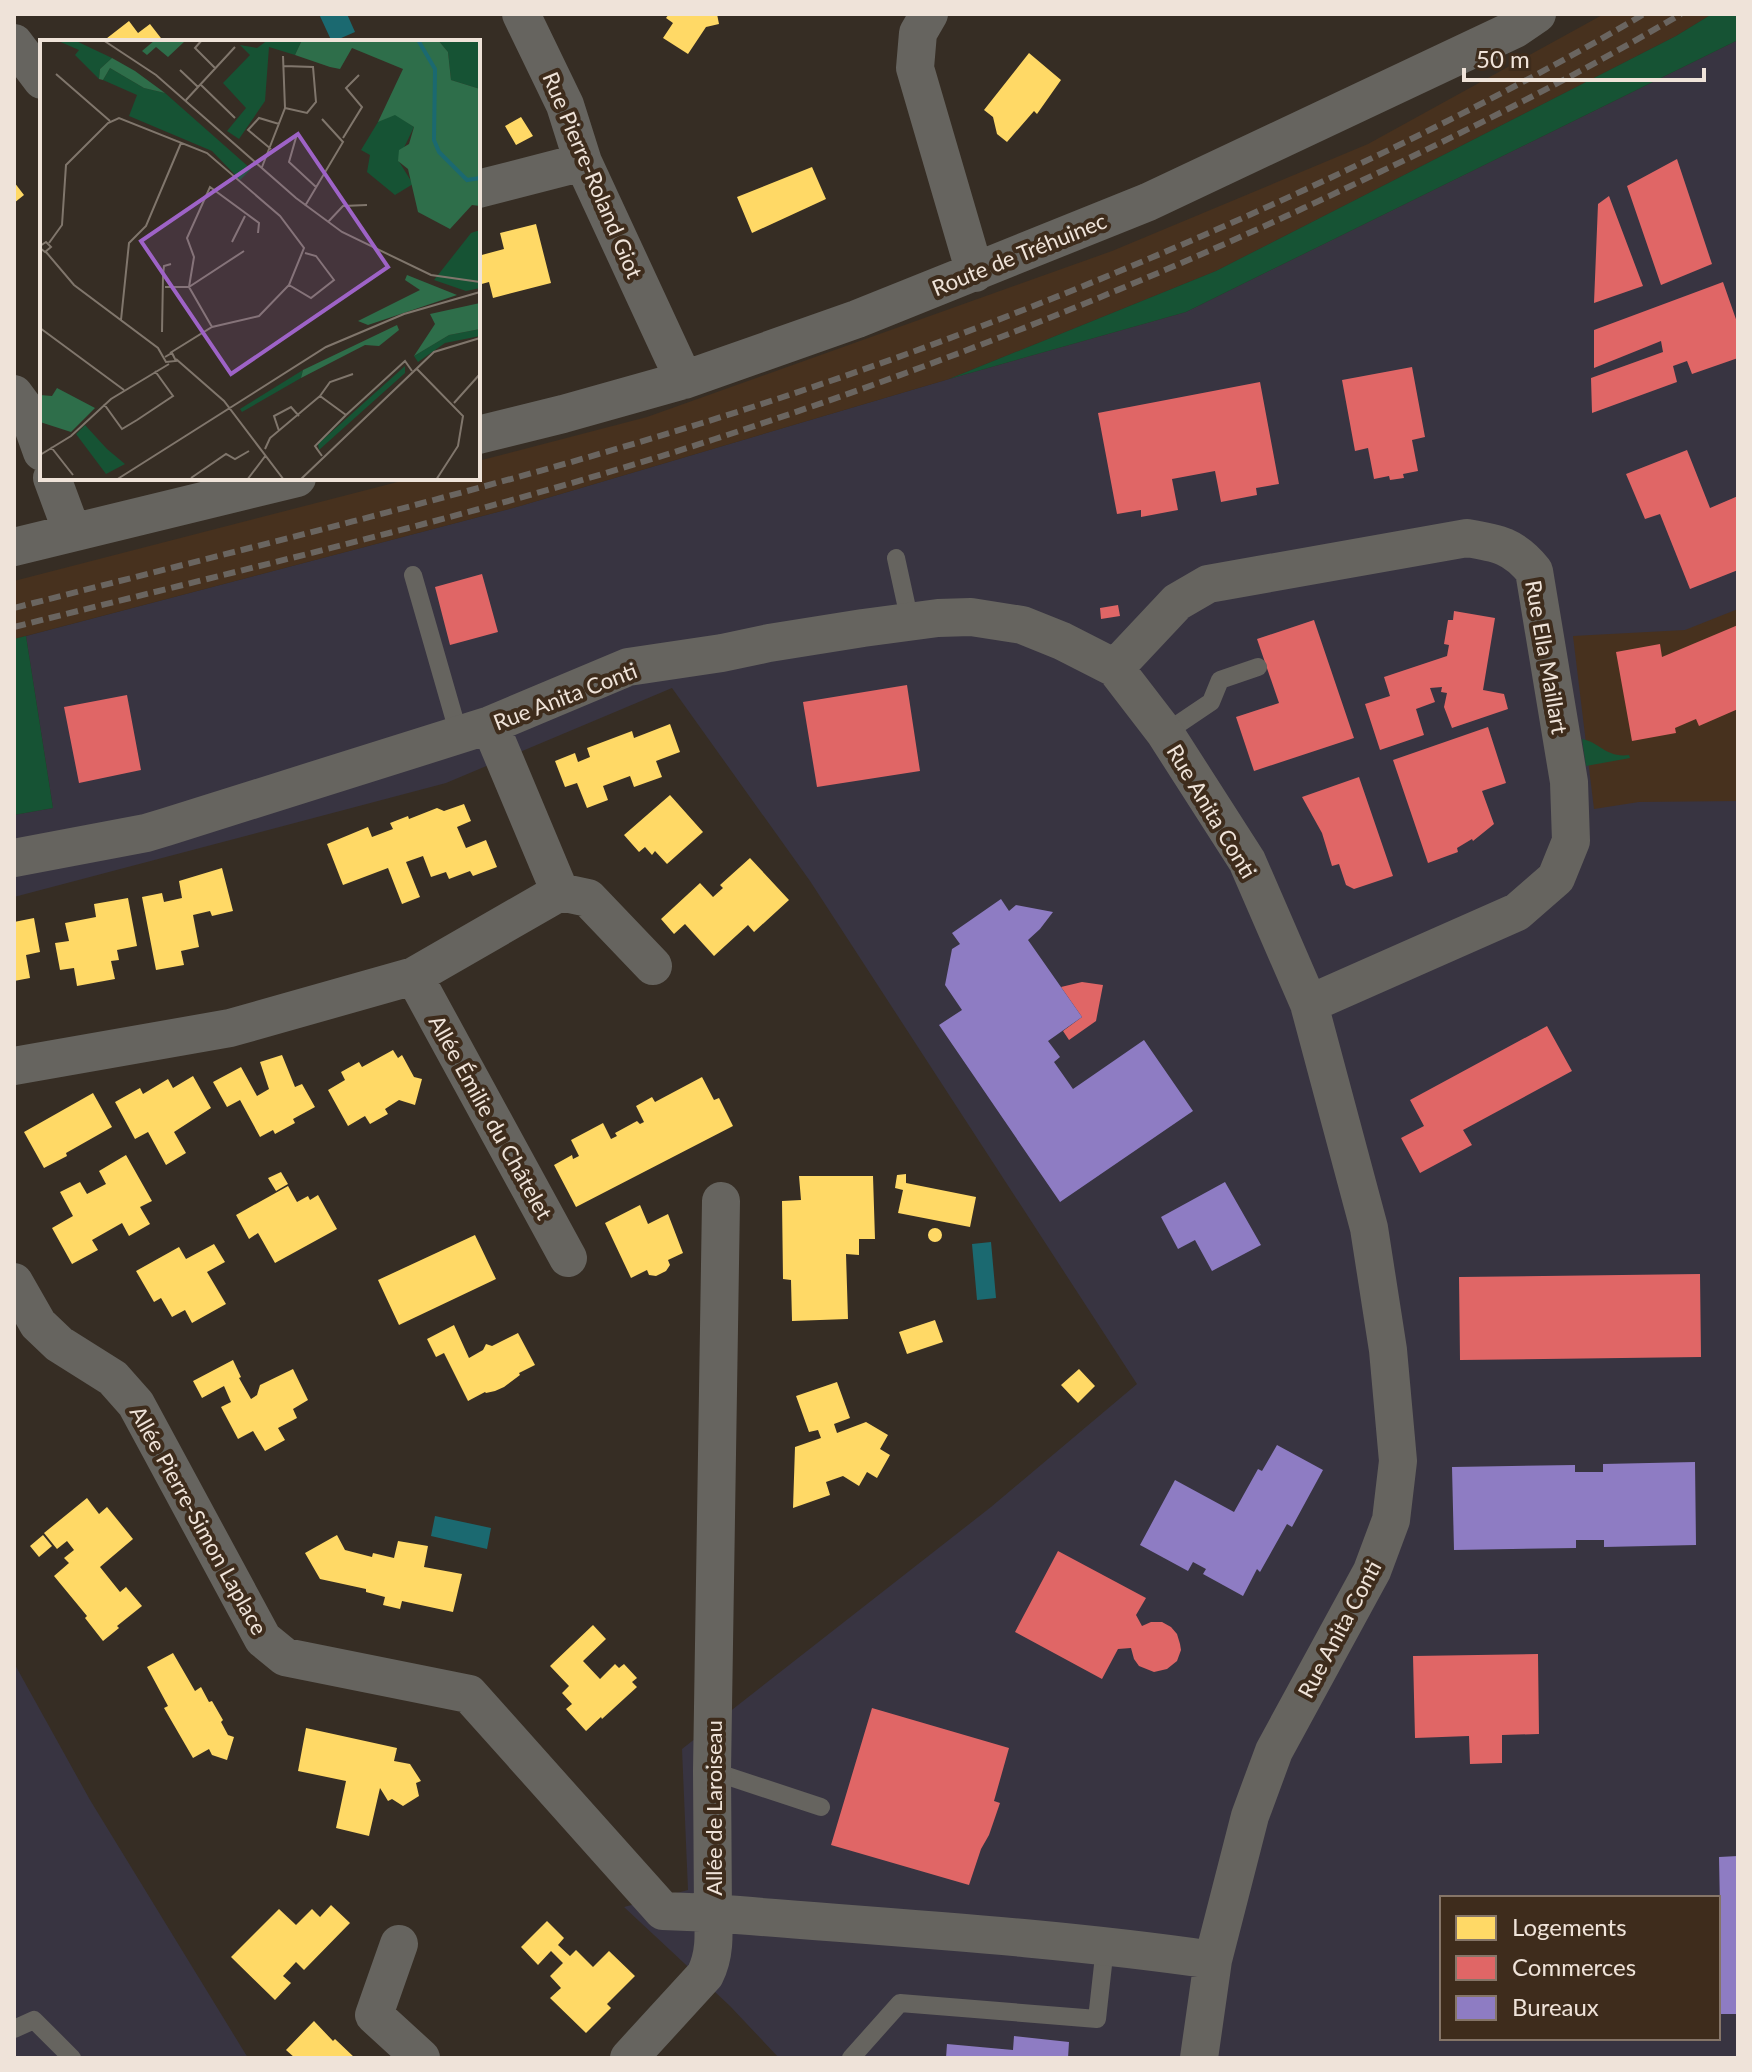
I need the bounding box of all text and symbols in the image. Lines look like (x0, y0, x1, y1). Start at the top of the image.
scale bar (1464, 32, 1704, 82)
inset map (40, 40, 480, 480)
text: 50 m (1476, 44, 1530, 73)
street label: Rue Pierre-Roland Giot (537, 68, 649, 282)
street label: Route de Tréhuinec (928, 207, 1110, 301)
street label: Rue Ella Maillart (1520, 578, 1574, 736)
street label: Rue Anita Conti (489, 656, 641, 736)
street label: Rue Anita Conti (1161, 739, 1263, 883)
street label: Allée Émilie du Châtelet (424, 1010, 559, 1224)
street label: Allée Pierre-Simon Laplace (125, 1401, 273, 1639)
street label: Rue Anita Conti (1291, 1556, 1387, 1702)
street label: Allée de Laroiseau (700, 1720, 727, 1896)
legend (1440, 1896, 1720, 2040)
text: Logements (1512, 1912, 1627, 1941)
text: Commerces (1512, 1952, 1636, 1981)
text: Bureaux (1512, 1992, 1599, 2021)

